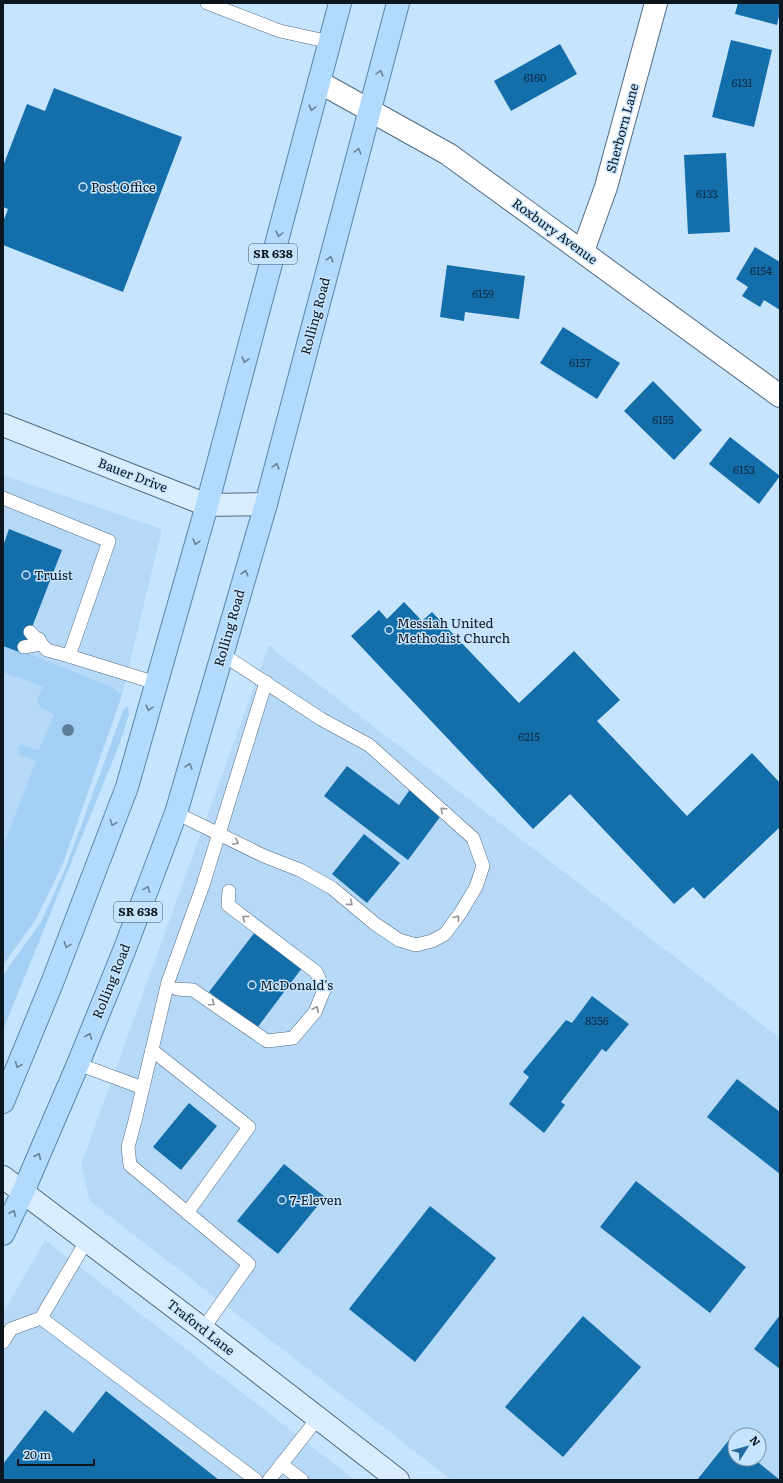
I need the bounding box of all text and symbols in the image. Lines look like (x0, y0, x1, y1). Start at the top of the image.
one-way arrow (375, 69, 383, 76)
house number: 6160 (524, 69, 546, 85)
house number: 6131 (732, 74, 753, 90)
street label: Sherborn Lane (600, 81, 643, 175)
one-way arrow (308, 105, 317, 112)
one-way arrow (353, 148, 362, 155)
place label: Post Office (91, 177, 156, 196)
marker: Post Office (78, 182, 88, 192)
house number: 6133 (696, 185, 718, 201)
street label: Roxbury Avenue (509, 193, 602, 268)
one-way arrow (275, 231, 283, 237)
road number: SR 638 (249, 244, 297, 264)
one-way arrow (325, 256, 334, 263)
house number: 6154 (750, 262, 772, 278)
street label: Rolling Road (295, 275, 334, 357)
house number: 6159 (472, 285, 494, 301)
house number: 6157 (569, 354, 591, 370)
one-way arrow (241, 356, 250, 363)
house number: 6155 (652, 411, 674, 427)
street label: Bauer Drive (96, 453, 171, 497)
house number: 6153 (733, 461, 755, 477)
one-way arrow (271, 463, 280, 470)
one-way arrow (192, 538, 201, 545)
place label: Truist (34, 565, 74, 584)
marker: Truist (21, 570, 31, 580)
one-way arrow (240, 570, 249, 577)
street label: Rolling Road (208, 587, 249, 669)
place label: Messiah United Methodist Church (397, 613, 511, 647)
marker: Messiah United Methodist Church (384, 625, 394, 635)
one-way arrow (145, 704, 154, 711)
house number: 6215 (518, 728, 540, 744)
one-way arrow (184, 763, 193, 770)
one-way arrow (441, 808, 448, 815)
one-way arrow (109, 820, 117, 827)
one-way arrow (232, 837, 239, 845)
one-way arrow (143, 886, 151, 893)
one-way arrow (345, 899, 353, 906)
road number: SR 638 (114, 902, 162, 922)
one-way arrow (242, 916, 249, 923)
one-way arrow (452, 916, 459, 923)
street label: Rolling Road (87, 940, 134, 1021)
one-way arrow (63, 941, 71, 948)
place label: McDonald's (260, 975, 333, 994)
marker: McDonald's (247, 980, 257, 990)
one-way arrow (208, 998, 215, 1006)
one-way arrow (311, 1006, 318, 1013)
house number: 8356 (585, 1012, 609, 1028)
one-way arrow (84, 1033, 92, 1041)
one-way arrow (15, 1062, 23, 1069)
one-way arrow (33, 1152, 41, 1160)
place label: 7-Eleven (290, 1190, 342, 1209)
marker: 7-Eleven (277, 1195, 287, 1205)
one-way arrow (8, 1209, 16, 1217)
street label: Traford Lane (163, 1294, 240, 1359)
north arrow (727, 1427, 767, 1467)
text: N (747, 1432, 765, 1449)
scale bar (18, 1441, 94, 1467)
text: 20 m (24, 1445, 51, 1463)

